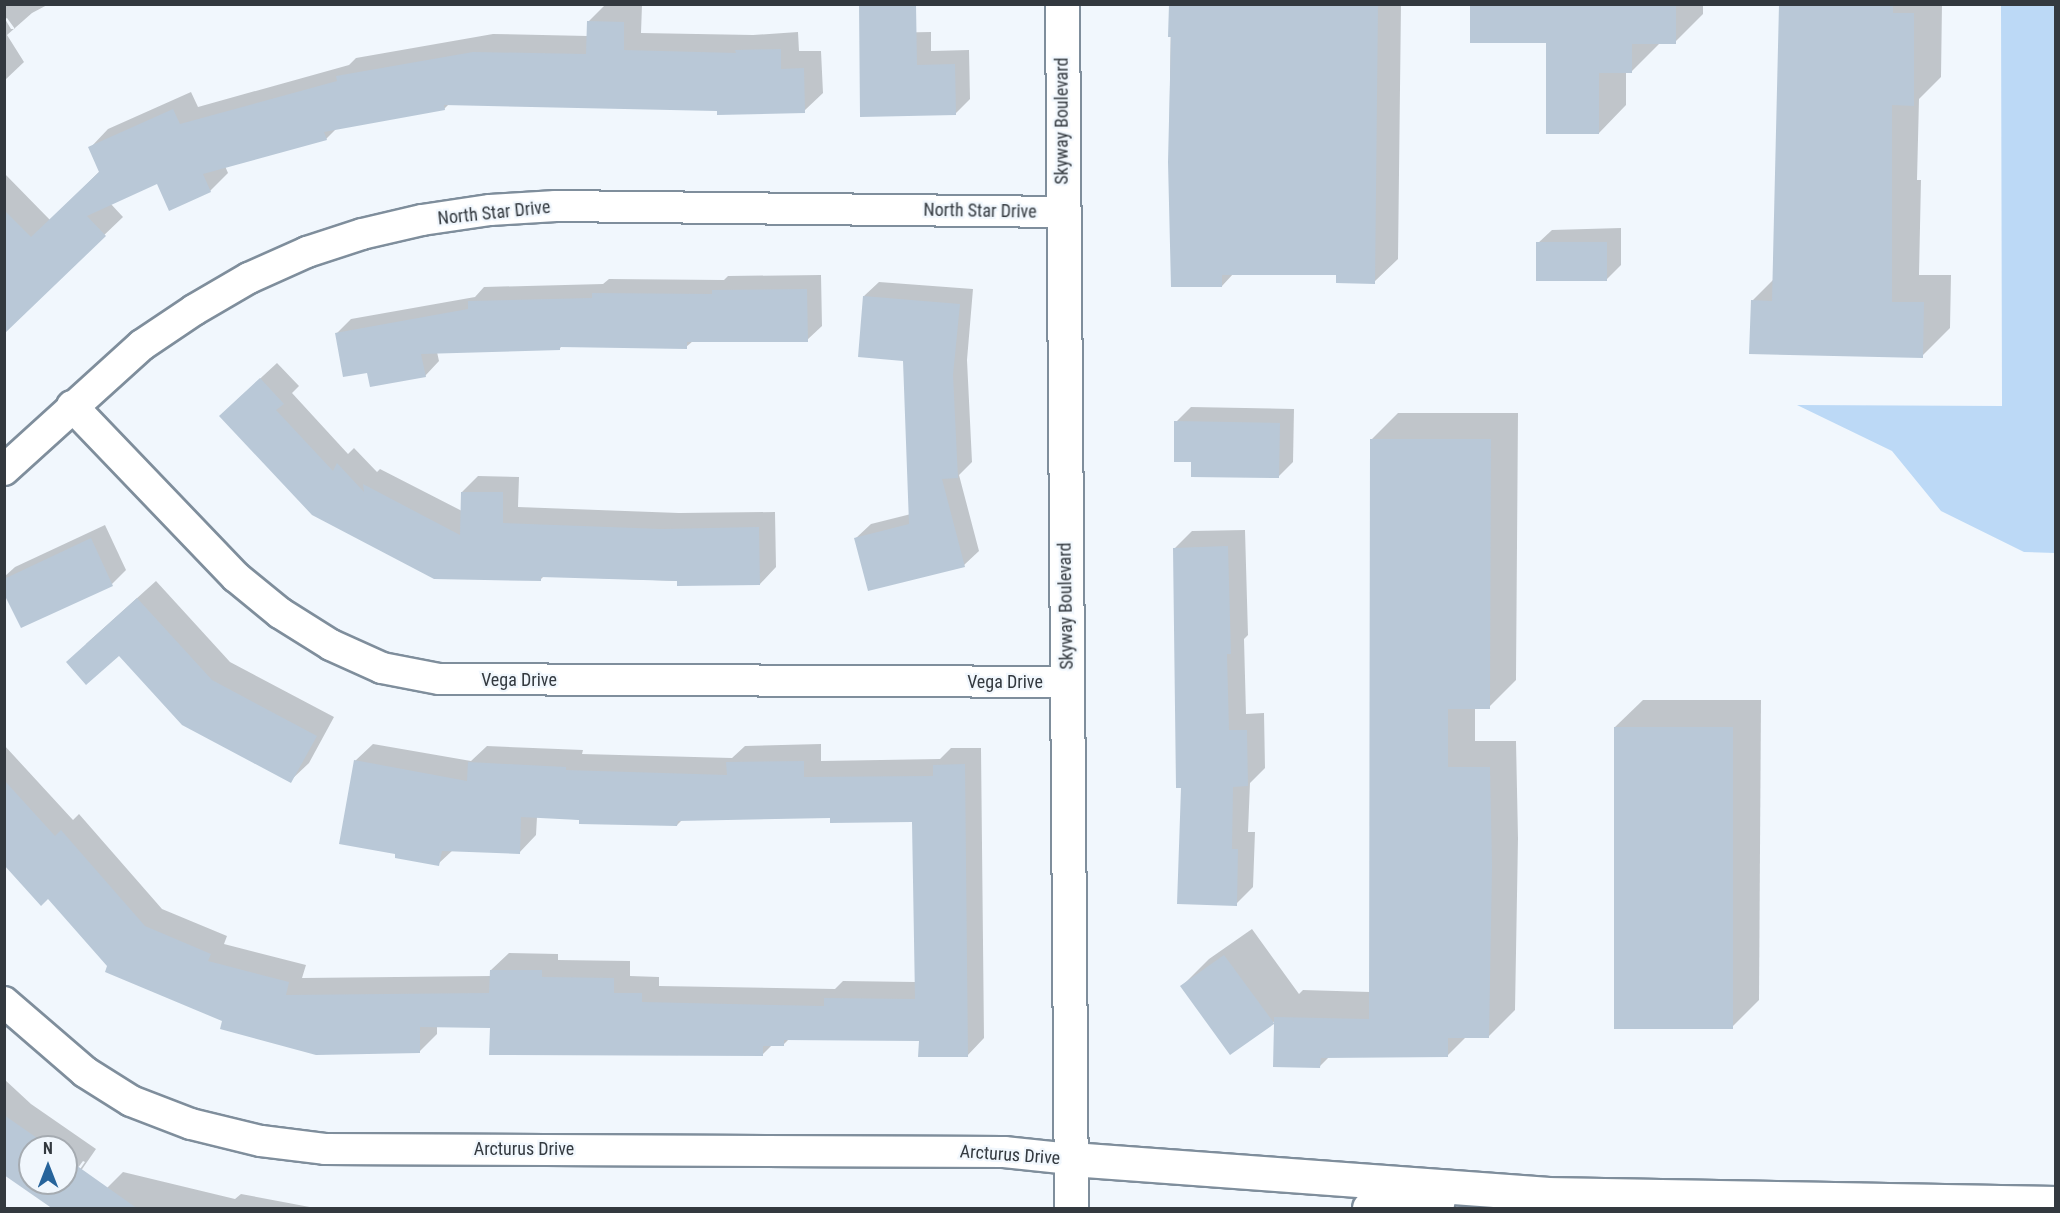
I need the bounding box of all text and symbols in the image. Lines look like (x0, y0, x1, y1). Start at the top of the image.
street label: Skyway Boulevard (1051, 57, 1073, 185)
street label: North Star Drive (437, 196, 551, 230)
street label: North Star Drive (923, 199, 1037, 223)
street label: Skyway Boulevard (1054, 542, 1078, 670)
street label: Vega Drive (481, 669, 557, 691)
street label: Vega Drive (967, 671, 1043, 693)
north arrow (18, 1135, 78, 1195)
street label: Arcturus Drive (474, 1138, 574, 1160)
text: N (43, 1139, 53, 1158)
street label: Arcturus Drive (959, 1141, 1061, 1169)

